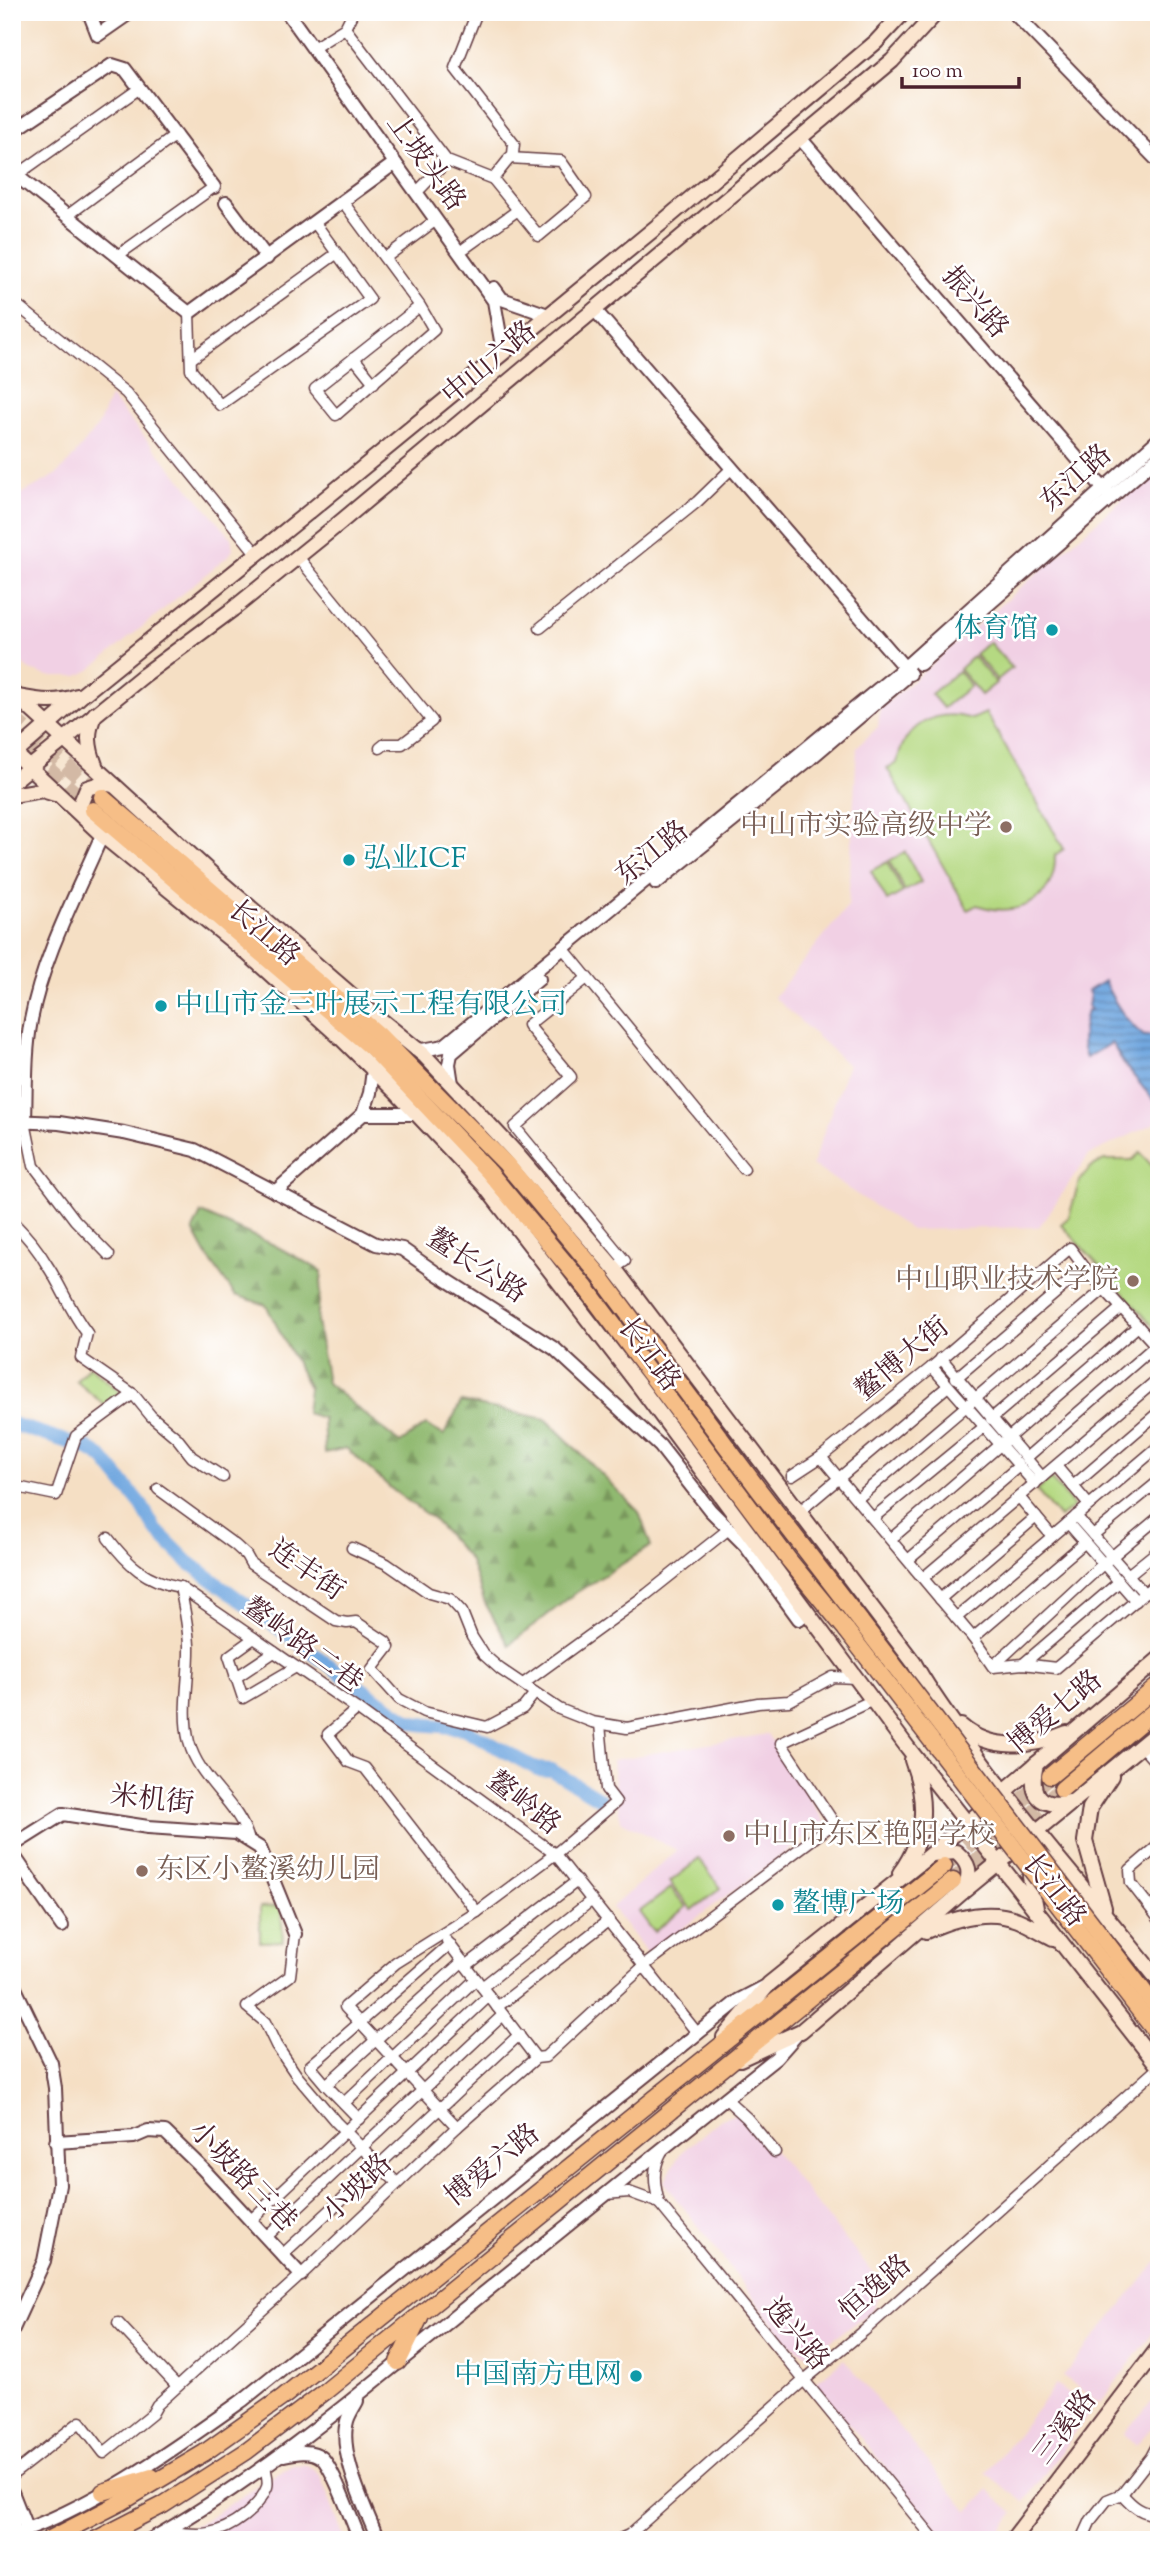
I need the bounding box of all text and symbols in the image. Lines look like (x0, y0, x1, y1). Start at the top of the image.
scale bar (902, 46, 1019, 90)
text: 100 m (912, 57, 963, 87)
street label: 上坡头路 (376, 106, 474, 220)
street label: 振兴路 (931, 258, 1017, 348)
street label: 中山六路 (434, 313, 546, 415)
street label: 东江路 (1032, 436, 1122, 522)
place label: 体育馆 (954, 610, 1038, 650)
marker: 体育馆 (1044, 622, 1060, 638)
place label: 中山市实验高级中学 (740, 807, 992, 847)
street label: 东江路 (608, 812, 698, 896)
marker: 中山市实验高级中学 (998, 819, 1014, 835)
place label: 弘业ICF (363, 840, 466, 880)
marker: 弘业ICF (341, 852, 357, 868)
street label: 长江路 (218, 891, 308, 977)
place label: 中山市金三叶展示工程有限公司 (175, 986, 567, 1026)
marker: 中山市金三叶展示工程有限公司 (153, 998, 169, 1014)
street label: 鳌长公路 (418, 1220, 534, 1314)
place label: 中山职业技术学院 (895, 1261, 1119, 1301)
marker: 中山职业技术学院 (1125, 1273, 1141, 1289)
street label: 长江路 (607, 1309, 689, 1401)
street label: 鳌博大街 (847, 1309, 959, 1411)
street label: 连丰街 (260, 1531, 352, 1611)
street label: 鳌岭路二巷 (234, 1589, 370, 1703)
street label: 博爱七路 (1000, 1662, 1112, 1764)
street label: 鳌岭路 (478, 1762, 568, 1846)
street label: 米机街 (108, 1777, 196, 1825)
place label: 中山市东区艳阳学校 (743, 1816, 995, 1856)
marker: 中山市东区艳阳学校 (721, 1828, 737, 1844)
street label: 长江路 (1011, 1846, 1095, 1936)
place label: 东区小鳌溪幼儿园 (156, 1851, 380, 1891)
marker: 东区小鳌溪幼儿园 (134, 1863, 150, 1879)
place label: 鳌博广场 (792, 1885, 904, 1925)
marker: 鳌博广场 (770, 1897, 786, 1913)
street label: 小坡路三巷 (179, 2113, 305, 2241)
street label: 博爱六路 (437, 2115, 549, 2217)
street label: 小坡路 (314, 2145, 402, 2233)
street label: 恒逸路 (831, 2246, 921, 2332)
street label: 逸兴路 (753, 2290, 837, 2380)
place label: 中国南方电网 (454, 2356, 622, 2396)
marker: 中国南方电网 (628, 2368, 644, 2384)
street label: 三溪路 (1025, 2382, 1107, 2474)

